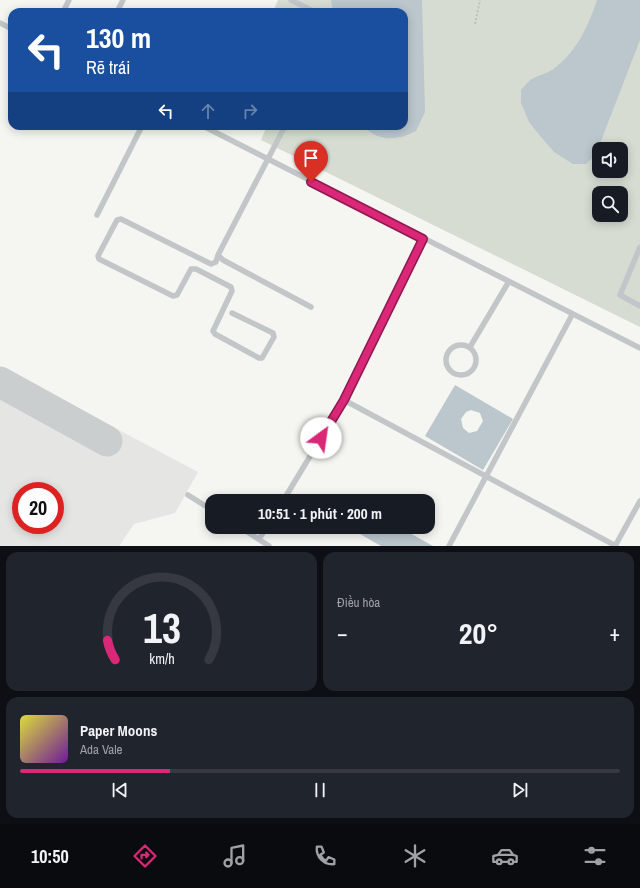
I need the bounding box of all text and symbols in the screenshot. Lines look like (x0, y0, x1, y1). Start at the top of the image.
text: 130 m (86, 19, 151, 57)
icon: left (20, 24, 72, 76)
text: Rẽ trái (86, 55, 130, 80)
icon: left (155, 100, 177, 122)
icon: ahead (197, 100, 219, 122)
icon: right (239, 100, 261, 122)
pin (294, 141, 328, 182)
map controls (592, 142, 628, 222)
button: sound (592, 142, 628, 178)
icon: arrive (300, 147, 322, 169)
button: search (592, 186, 628, 222)
position arrow (300, 417, 342, 459)
speed limit sign: 20 (12, 482, 64, 534)
text: 10:51 · 1 phút · 200 m (258, 503, 382, 524)
text: Điều hòa (337, 594, 380, 611)
text: 13 (143, 599, 180, 655)
text: 20° (459, 613, 498, 653)
text: − (337, 618, 348, 648)
text: + (609, 618, 620, 648)
text: km/h (149, 648, 174, 667)
text: Paper Moons (80, 720, 157, 741)
text: Ada Vale (80, 741, 122, 758)
icon: previous (109, 779, 131, 801)
icon: pause (309, 779, 331, 801)
icon: next (509, 779, 531, 801)
icon: directions (131, 842, 159, 870)
icon: music (221, 842, 249, 870)
icon: phone (311, 842, 339, 870)
icon: climate (401, 842, 429, 870)
icon: car (491, 842, 519, 870)
icon: filters (581, 842, 609, 870)
text: 10:50 (31, 844, 69, 869)

